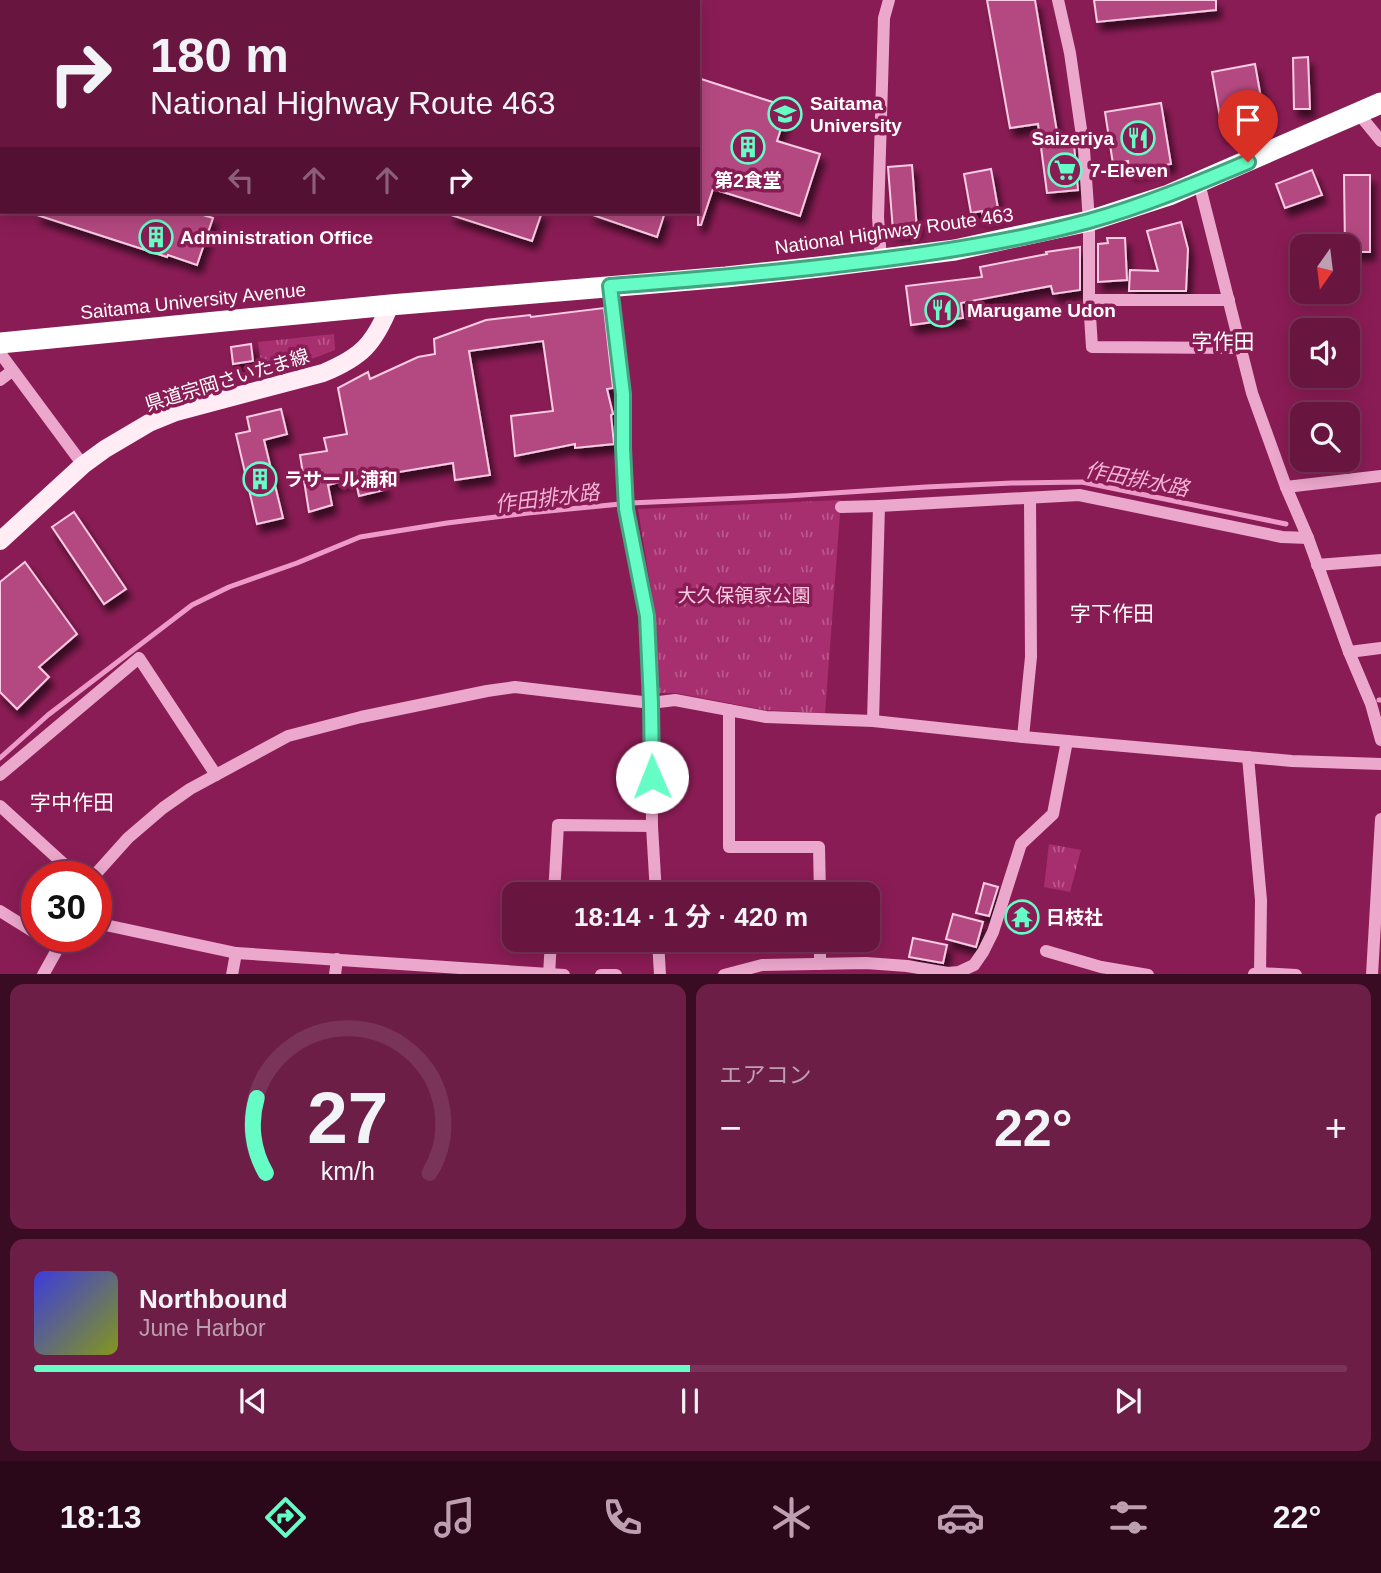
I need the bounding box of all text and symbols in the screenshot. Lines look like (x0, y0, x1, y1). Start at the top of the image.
icon: right (35, 28, 126, 119)
text: 180 m (150, 28, 289, 82)
text: National Highway Route 463 (150, 85, 556, 121)
pin (1218, 90, 1278, 162)
place label: Saitama University (810, 93, 902, 136)
school or university icon: Saitama University (766, 95, 804, 133)
icon: arrive (1229, 101, 1267, 139)
restaurant icon: Saizeriya (1119, 119, 1157, 157)
building icon: 第2食堂 (729, 128, 767, 166)
place label: Saizeriya (1032, 128, 1114, 149)
supermarket icon: 7-Eleven (1046, 151, 1084, 189)
place label: 7-Eleven (1090, 160, 1168, 181)
icon: left (222, 161, 260, 199)
icon: ahead (295, 161, 333, 199)
icon: ahead (368, 161, 406, 199)
icon: right (441, 161, 479, 199)
place label: 第2食堂 (714, 170, 782, 191)
street label: National Highway Route 463 (773, 204, 1015, 258)
building icon: Administration Office (137, 218, 175, 256)
place label: Administration Office (180, 227, 373, 248)
north arrow (1290, 234, 1360, 304)
map controls (1290, 234, 1360, 472)
street label: Saitama University Avenue (79, 279, 307, 323)
restaurant icon: Marugame Udon (923, 291, 961, 329)
place label: Marugame Udon (967, 300, 1116, 321)
button: sound (1290, 318, 1360, 388)
district label: 字作田 (1192, 330, 1255, 353)
street label: 県道宗岡さいたま線 (142, 345, 312, 415)
button: search (1290, 402, 1360, 472)
water label: 作田排水路 (1083, 458, 1193, 501)
building icon: ラサール浦和 (241, 460, 279, 498)
place label: ラサール浦和 (284, 469, 398, 490)
water label: 作田排水路 (493, 480, 602, 516)
park label: 大久保領家公園 (677, 585, 811, 606)
district label: 字下作田 (1070, 602, 1154, 625)
position arrow (615, 740, 689, 814)
district label: 字中作田 (30, 791, 114, 814)
speed limit sign: 30 (21, 861, 112, 952)
temple icon: 日枝社 (1003, 898, 1041, 936)
text: 18:14 · 1 分 · 420 m (574, 902, 808, 932)
place label: 日枝社 (1046, 907, 1103, 928)
text: エアコン (720, 1062, 812, 1088)
text: 27 (307, 1077, 388, 1158)
text: 22° (994, 1099, 1073, 1157)
text: − (720, 1107, 742, 1149)
text: + (1325, 1107, 1347, 1149)
text: km/h (321, 1156, 375, 1184)
text: Northbound (139, 1284, 288, 1314)
text: June Harbor (139, 1315, 266, 1341)
icon: previous (234, 1382, 272, 1420)
icon: pause (671, 1382, 709, 1420)
icon: next (1109, 1382, 1147, 1420)
icon: directions (261, 1493, 310, 1542)
icon: music (430, 1493, 479, 1542)
icon: phone (598, 1493, 647, 1542)
icon: climate (767, 1493, 816, 1542)
icon: car (936, 1493, 985, 1542)
icon: filters (1104, 1493, 1153, 1542)
text: 18:13 (60, 1499, 142, 1535)
text: 22° (1273, 1499, 1321, 1535)

